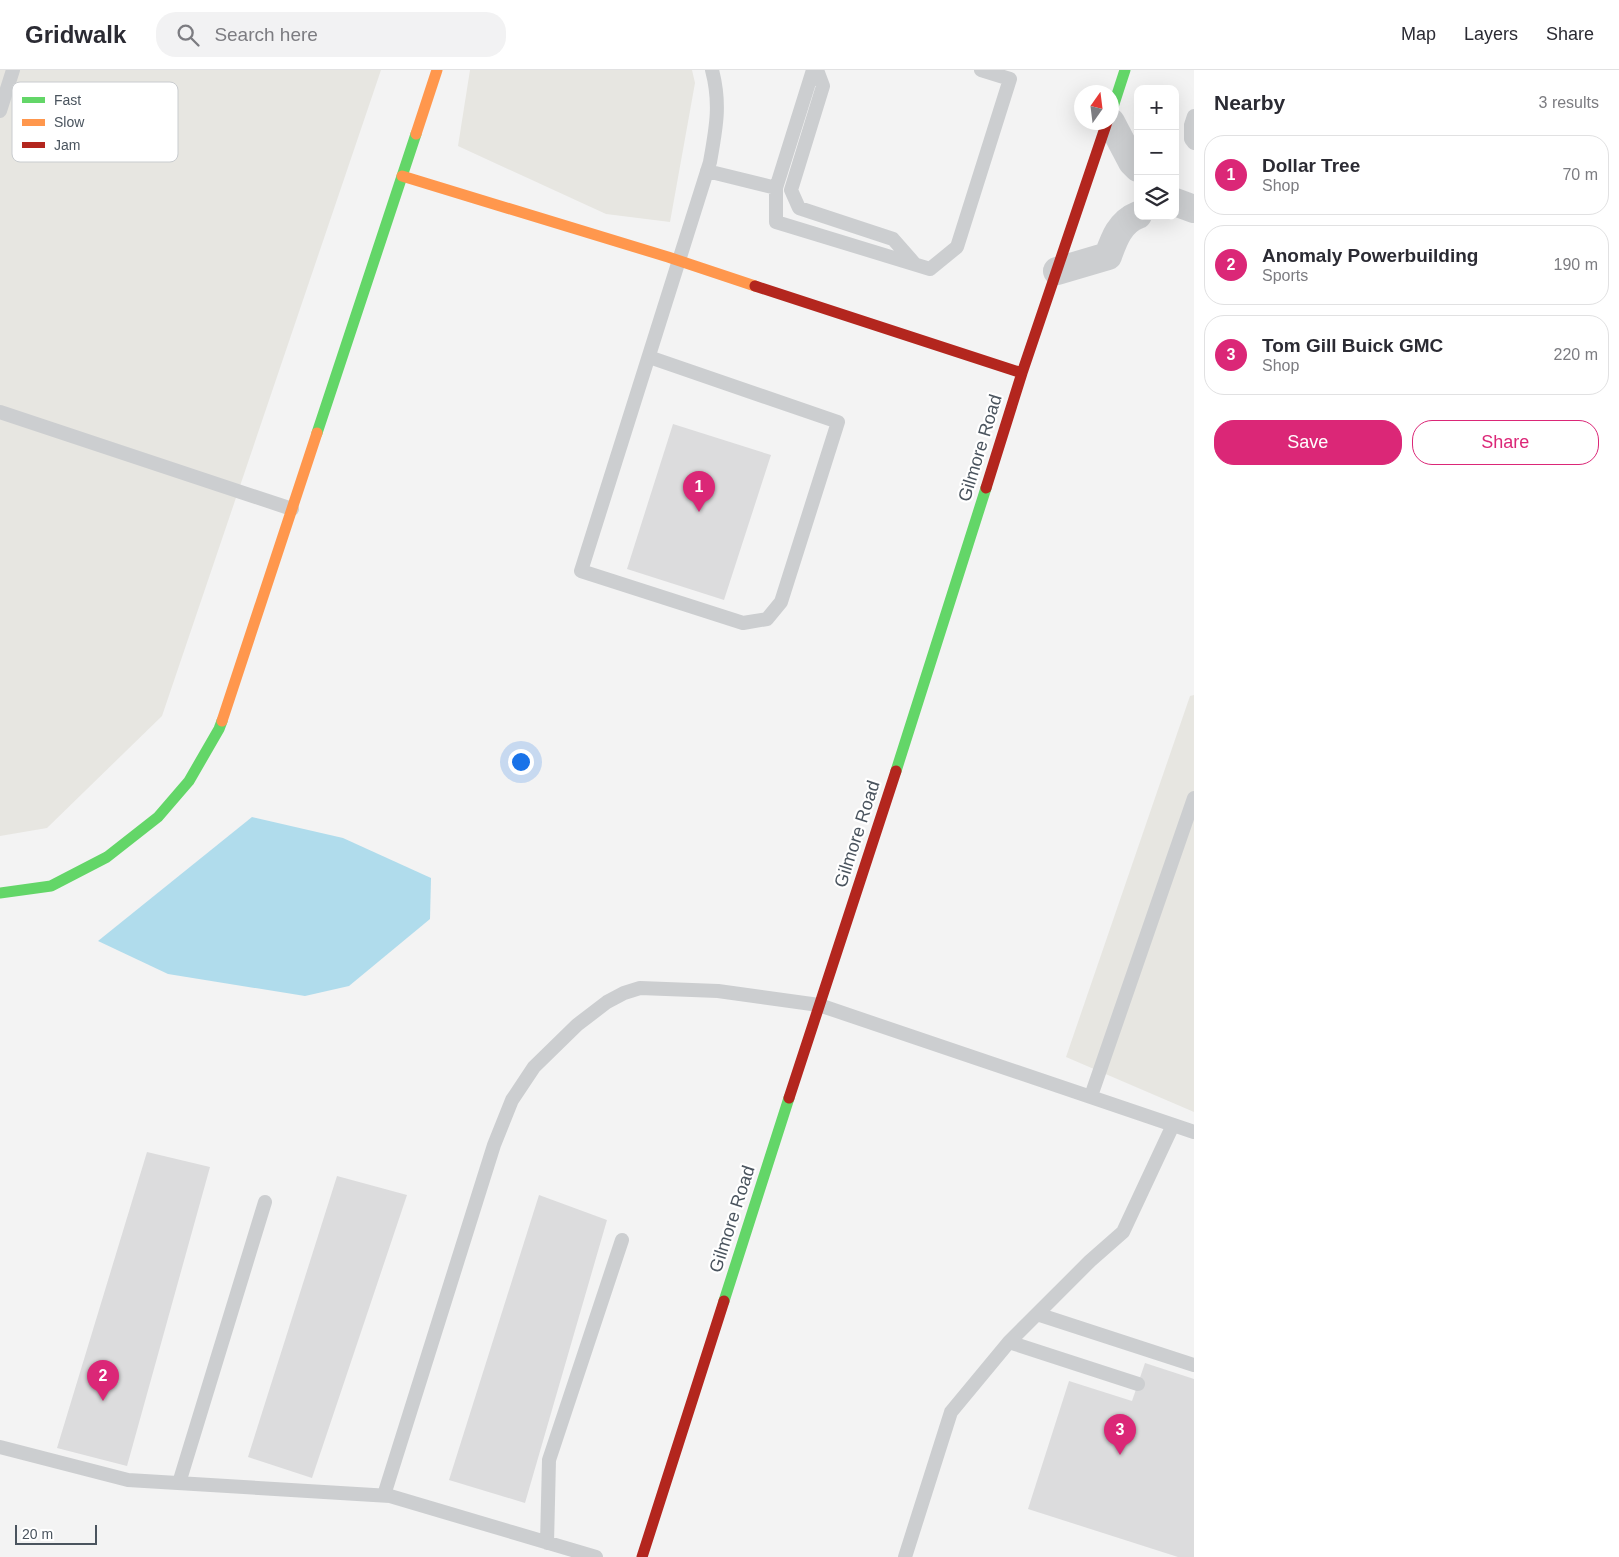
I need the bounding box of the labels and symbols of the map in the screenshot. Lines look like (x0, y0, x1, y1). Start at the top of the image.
legend (12, 82, 178, 162)
north arrow (1074, 85, 1119, 130)
text: Fast (54, 92, 81, 108)
text: Slow (54, 114, 85, 130)
text: Jam (54, 137, 80, 153)
street label: Gilmore Road (954, 392, 1006, 504)
pin: 1 (683, 471, 715, 512)
your location (508, 749, 534, 775)
street label: Gilmore Road (830, 778, 884, 890)
street label: Gilmore Road (705, 1163, 759, 1275)
pin: 2 (87, 1360, 119, 1401)
pin: 3 (1104, 1414, 1136, 1455)
scale bar (15, 1522, 98, 1545)

